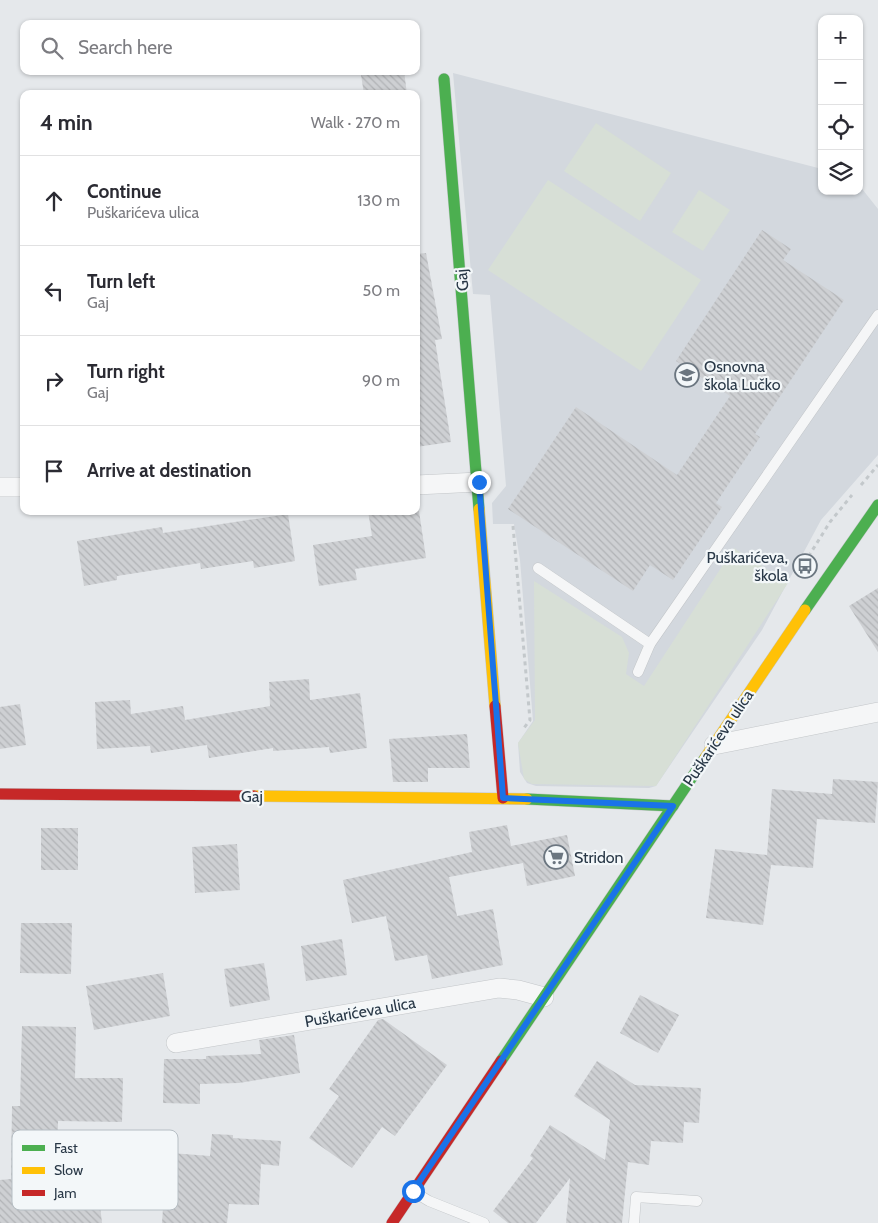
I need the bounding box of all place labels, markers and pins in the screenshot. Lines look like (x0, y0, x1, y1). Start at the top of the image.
place label: Osnovna škola Lučko (704, 357, 781, 394)
school or university icon: Osnovna škola Lučko (674, 362, 700, 388)
place label: Puškarićeva, škola (706, 548, 788, 585)
bus stop icon: Puškarićeva, škola (792, 553, 818, 579)
supermarket icon: Stridon (543, 844, 569, 870)
place label: Stridon (574, 848, 624, 867)

